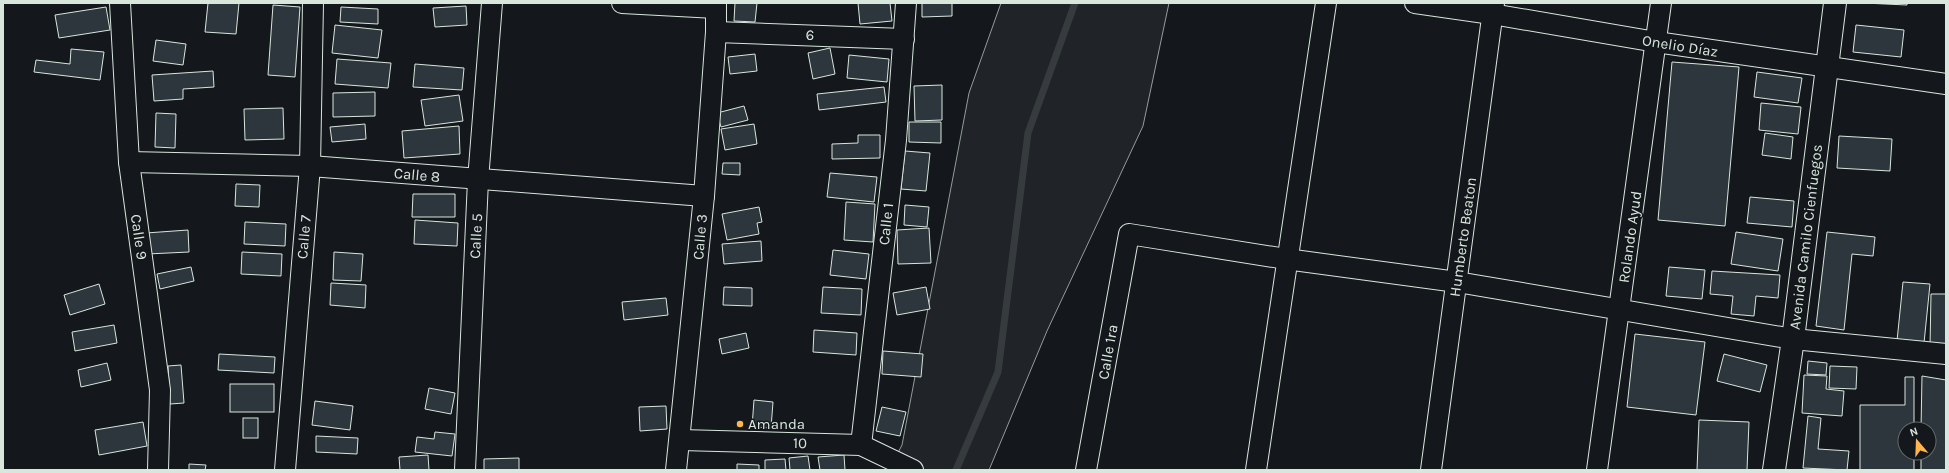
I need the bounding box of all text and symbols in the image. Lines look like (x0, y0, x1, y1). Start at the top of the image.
street label: 6 (805, 26, 815, 44)
street label: Onelio Díaz (1641, 31, 1719, 61)
street label: Avenida Camilo Cienfuegos (1786, 143, 1826, 331)
street label: Calle 8 (393, 164, 441, 186)
street label: Humberto Beaton (1446, 176, 1480, 298)
street label: Rolando Ayud (1615, 190, 1645, 284)
street label: Calle 1 (875, 202, 897, 246)
street label: Calle 9 (127, 213, 151, 261)
street label: Calle 5 (466, 213, 486, 259)
street label: Calle 3 (689, 213, 711, 261)
street label: Calle 7 (293, 214, 315, 260)
street label: Calle 1ra (1094, 323, 1122, 381)
place label: Amanda (748, 415, 805, 433)
marker: Amanda (735, 419, 745, 429)
north arrow (1897, 421, 1937, 461)
text: N (1908, 425, 1920, 439)
street label: 10 (793, 434, 807, 452)

